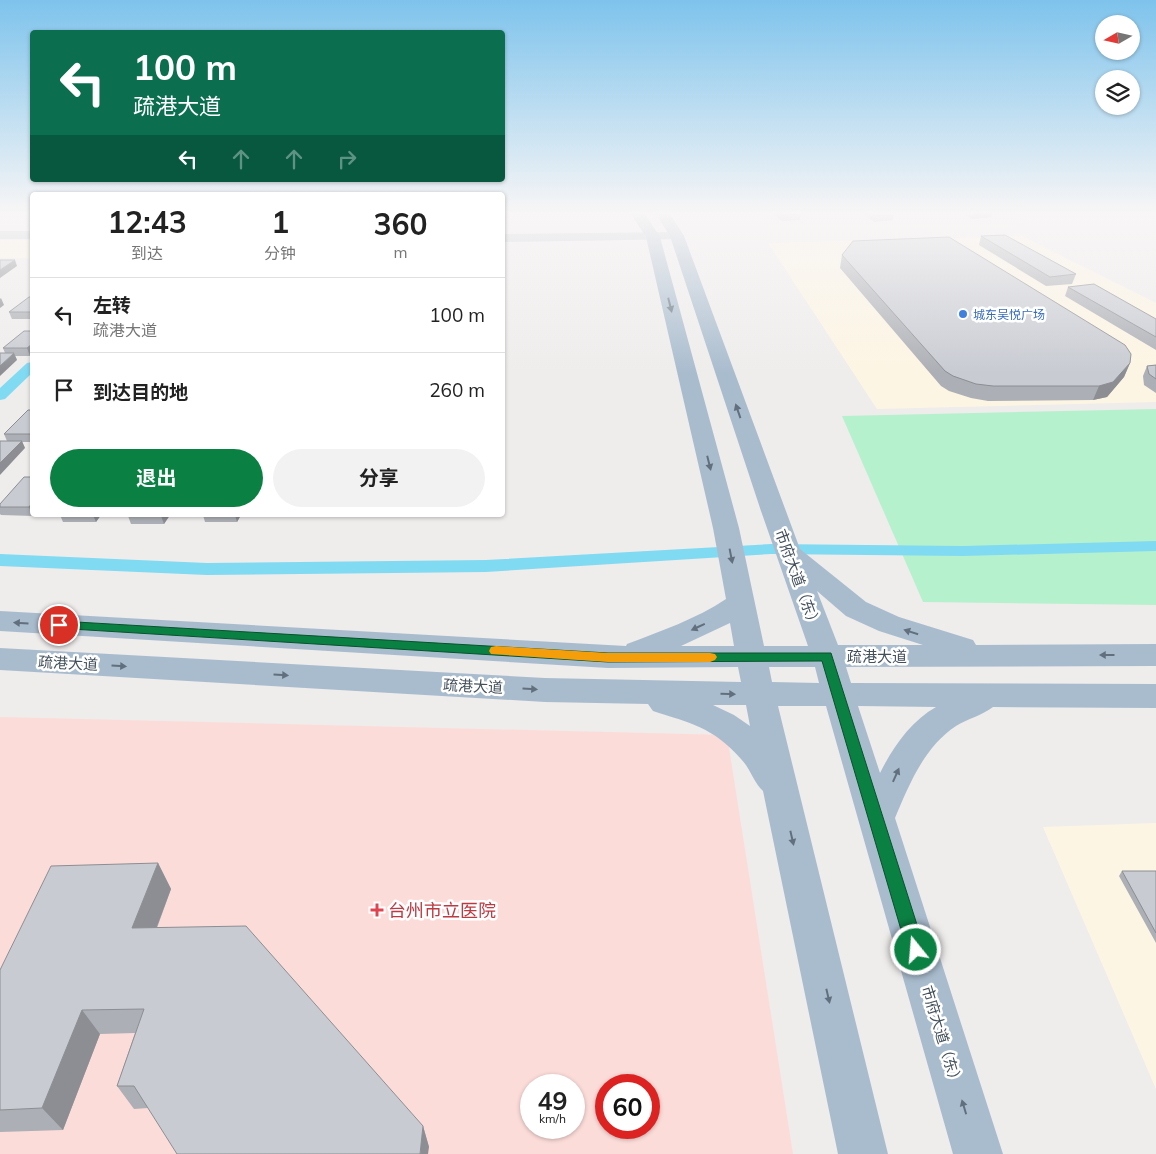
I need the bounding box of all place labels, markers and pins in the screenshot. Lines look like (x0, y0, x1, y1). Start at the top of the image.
place label: 城东吴悦广场 (973, 307, 1045, 322)
marker: 城东吴悦广场 (957, 308, 969, 320)
pin (38, 604, 80, 646)
place label: 台州市立医院 (388, 899, 496, 922)
marker: 台州市立医院 (370, 903, 384, 917)

